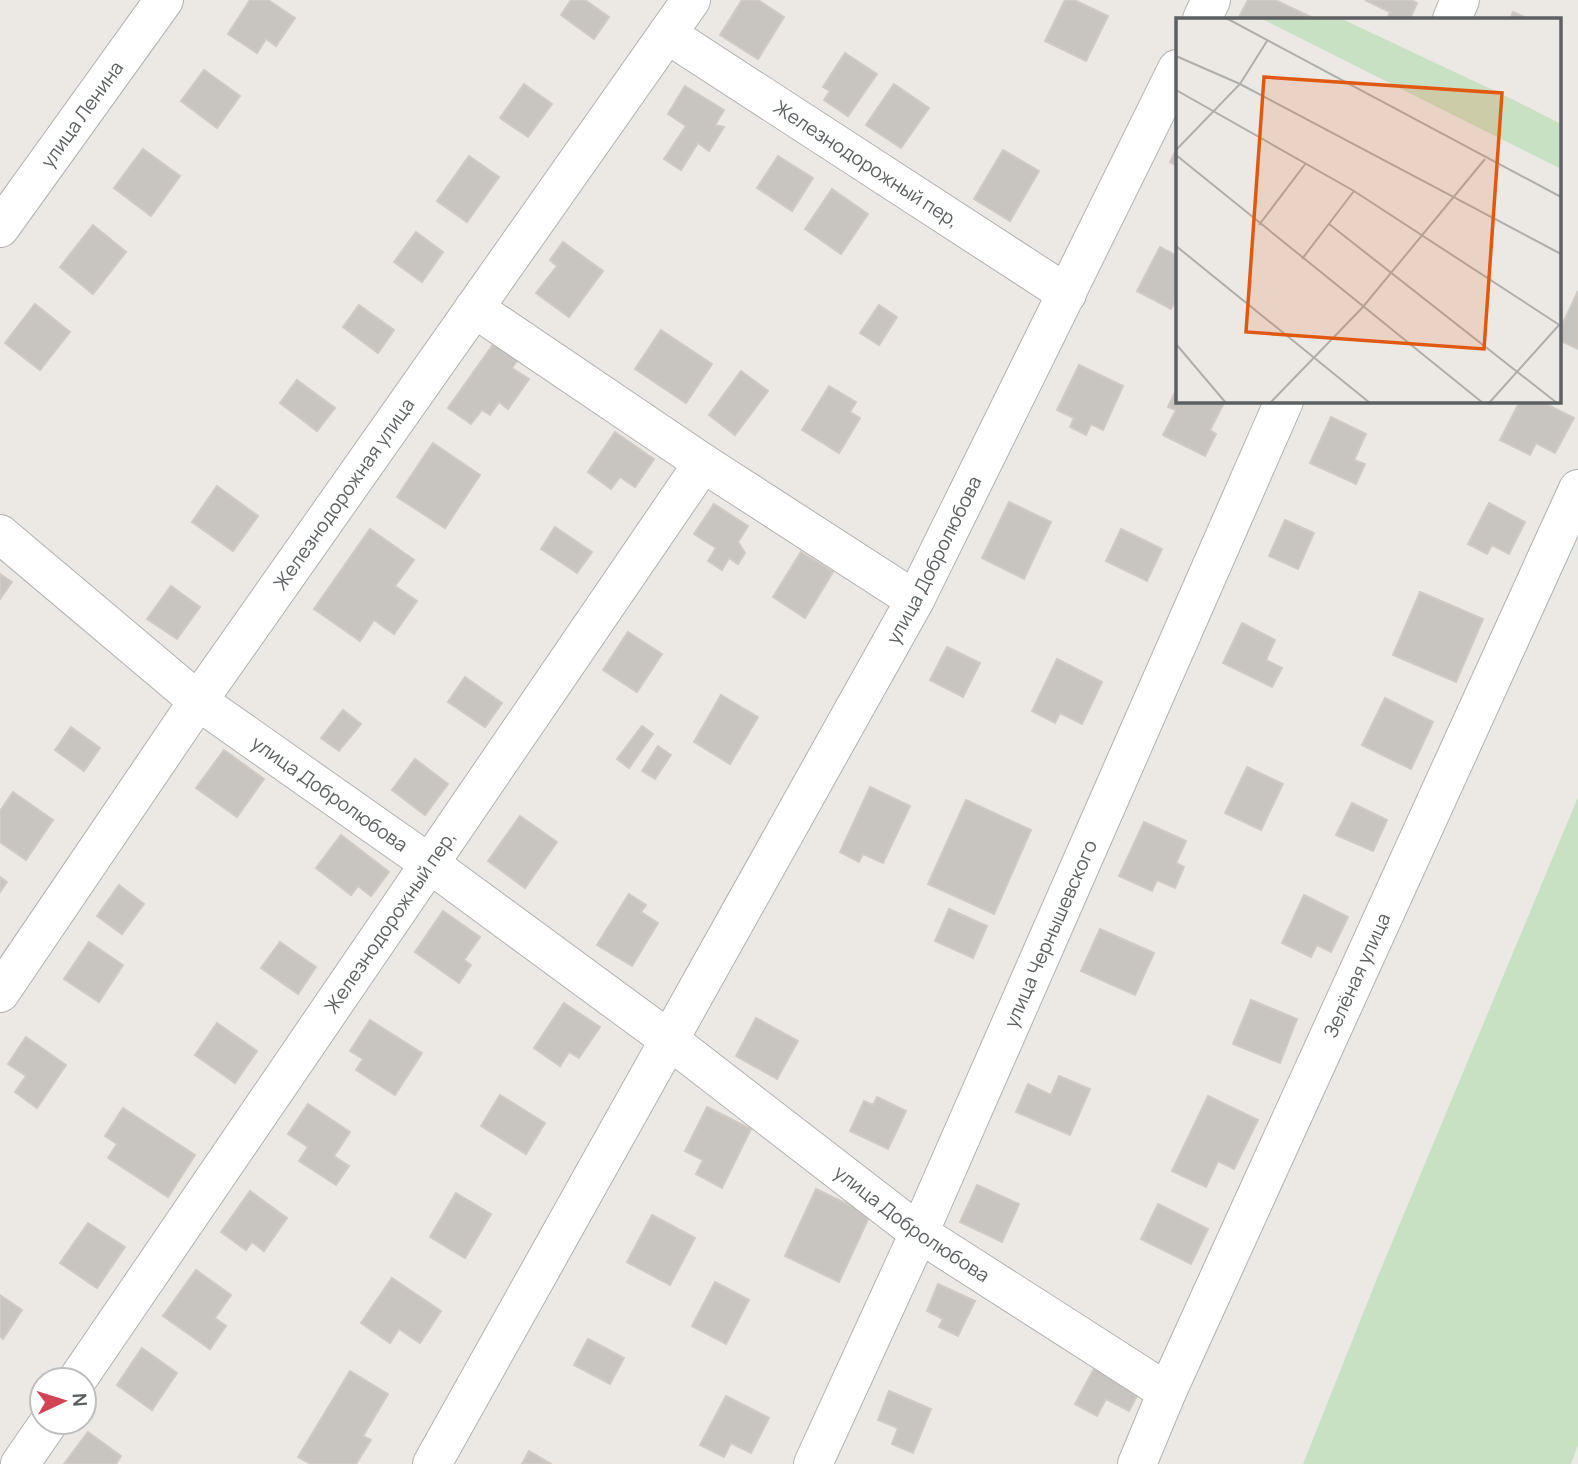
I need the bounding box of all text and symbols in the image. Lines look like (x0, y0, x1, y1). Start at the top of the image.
inset map (1176, 18, 1560, 402)
street label: улица Ленина (34, 56, 129, 173)
street label: Железнодорожный пер, (769, 94, 964, 234)
street label: Железнодорожная улица (267, 393, 420, 595)
street label: улица Добролюбова (880, 472, 987, 649)
street label: улица Добролюбова (246, 730, 413, 857)
street label: Железнодорожный пер, (318, 825, 462, 1018)
street label: улица Чернышевского (998, 836, 1103, 1032)
street label: Зелёная улица (1317, 909, 1396, 1042)
street label: улица Добролюбова (829, 1159, 995, 1288)
north arrow (28, 1366, 98, 1436)
text: N (67, 1392, 93, 1408)

